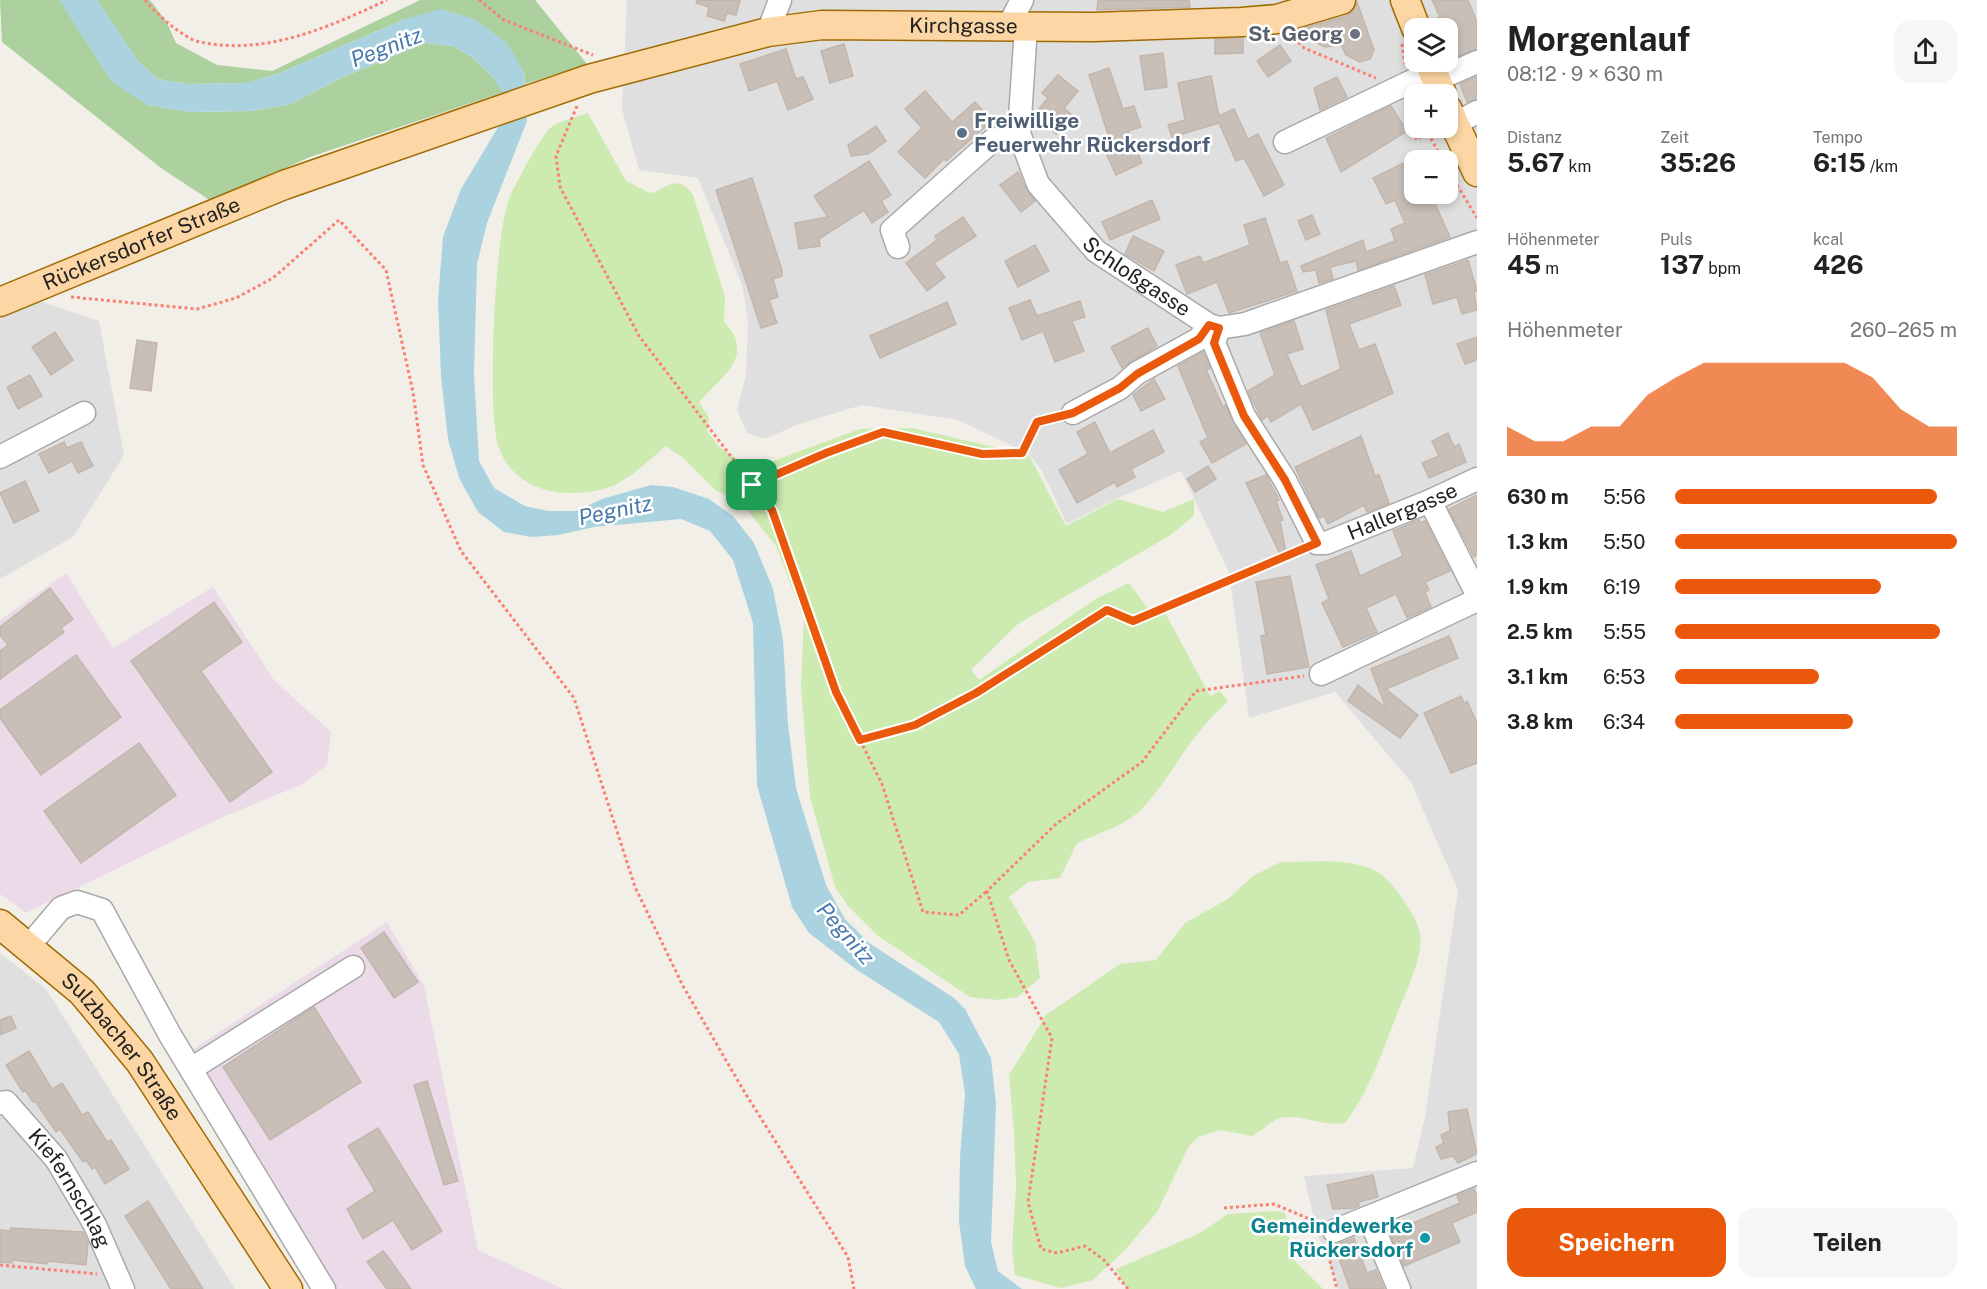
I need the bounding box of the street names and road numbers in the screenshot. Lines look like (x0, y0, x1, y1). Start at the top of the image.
street label: Kirchgasse (909, 13, 1018, 38)
street label: Rückersdorfer Straße (39, 191, 244, 295)
street label: Schloßgasse (1077, 231, 1195, 321)
street label: Hallergasse (1344, 477, 1461, 545)
street label: Sulzbacher Straße (57, 967, 188, 1125)
street label: Kiefernschlag (23, 1123, 116, 1251)

